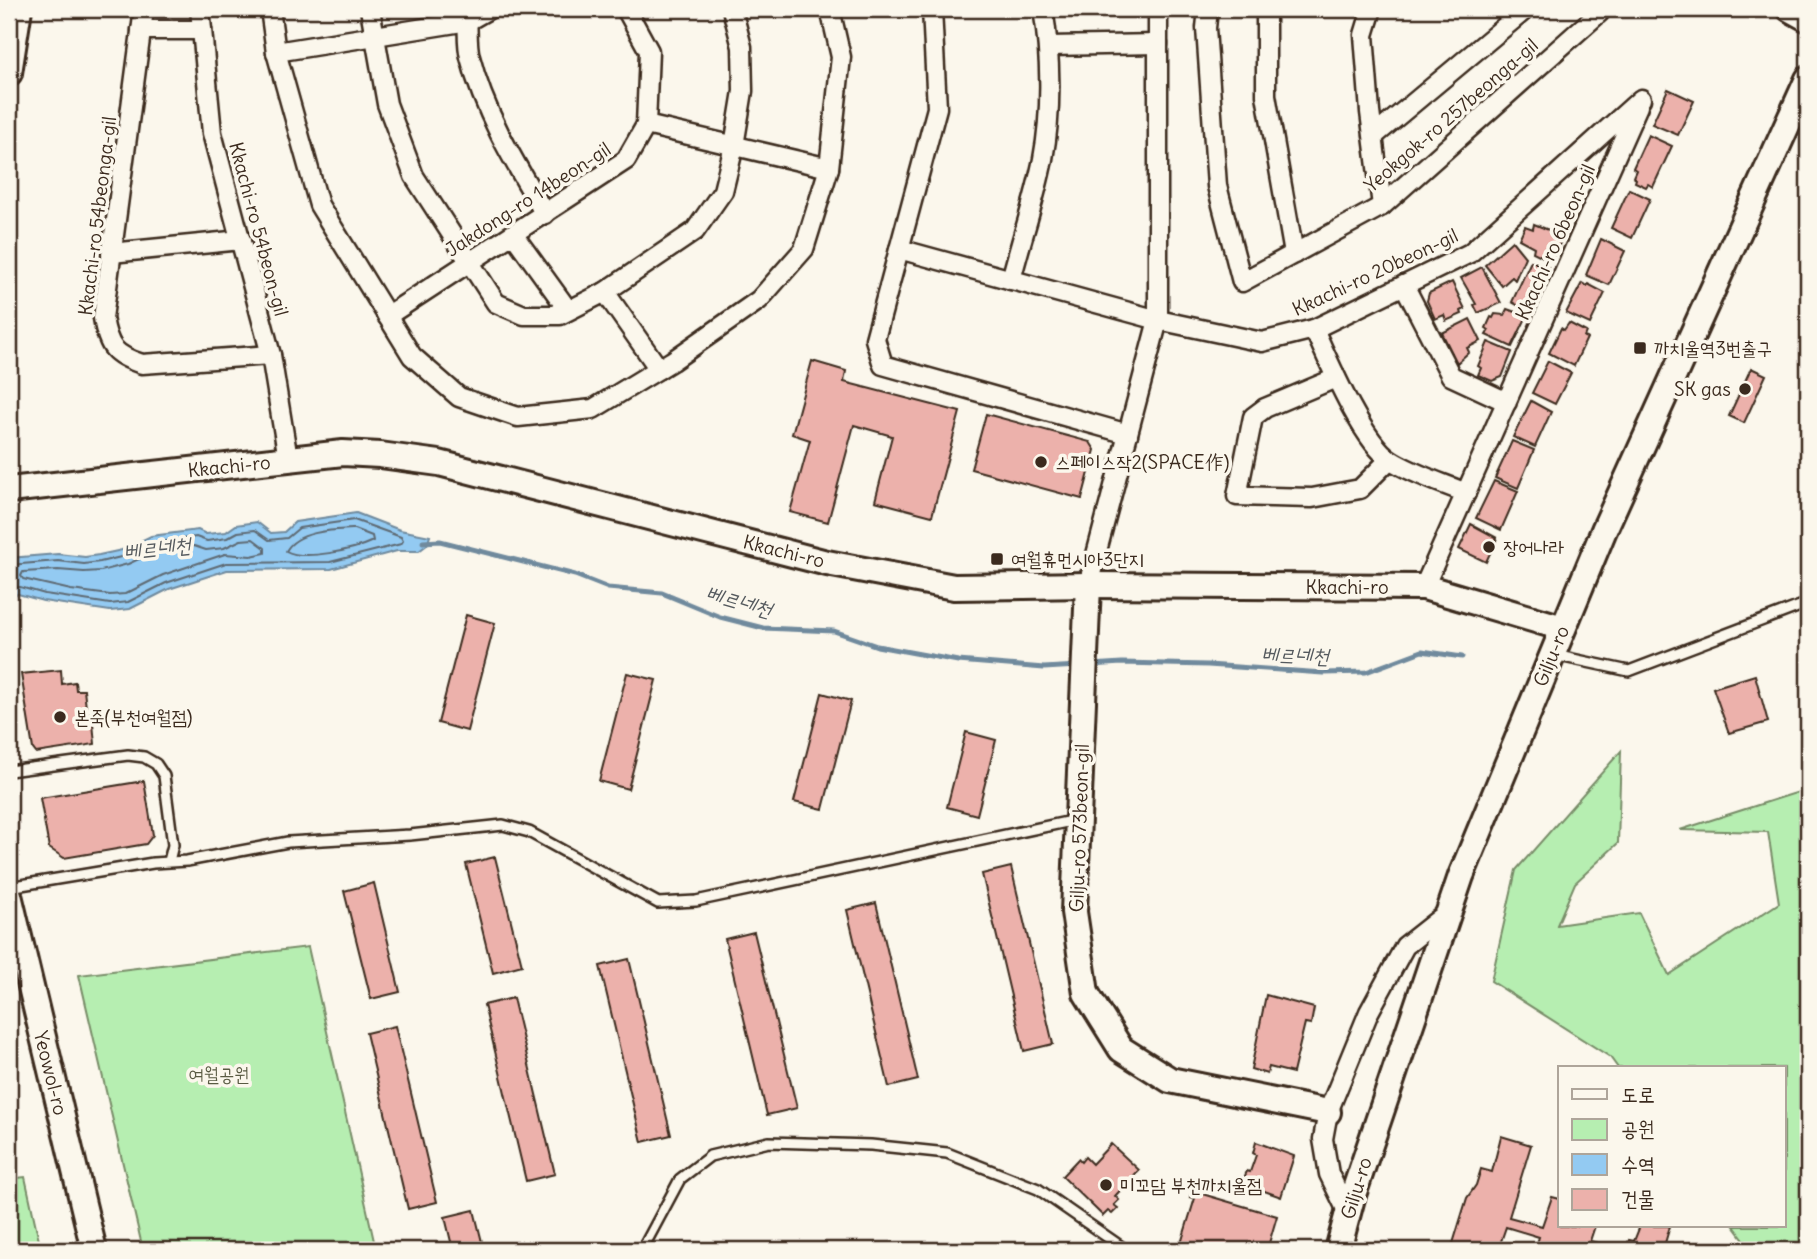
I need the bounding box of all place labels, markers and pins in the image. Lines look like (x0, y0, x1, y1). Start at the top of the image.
place label: 까치울역3번출구 (1654, 336, 1772, 360)
marker: 까치울역3번출구 (1632, 340, 1648, 356)
place label: SK gas (1674, 377, 1731, 401)
marker: SK gas (1737, 381, 1753, 397)
place label: 스페이스작2(SPACE作) (1055, 450, 1230, 474)
marker: 스페이스작2(SPACE作) (1033, 454, 1049, 470)
place label: 장어나라 (1503, 535, 1565, 559)
marker: 장어나라 (1481, 539, 1497, 555)
place label: 여월휴먼시아3단지 (1011, 547, 1144, 571)
marker: 여월휴먼시아3단지 (989, 551, 1005, 567)
place label: 본죽(부천여월점) (74, 705, 193, 729)
marker: 본죽(부천여월점) (52, 709, 68, 725)
place label: 미꼬담 부천까치울점 (1120, 1173, 1262, 1197)
marker: 미꼬담 부천까치울점 (1098, 1177, 1114, 1193)

